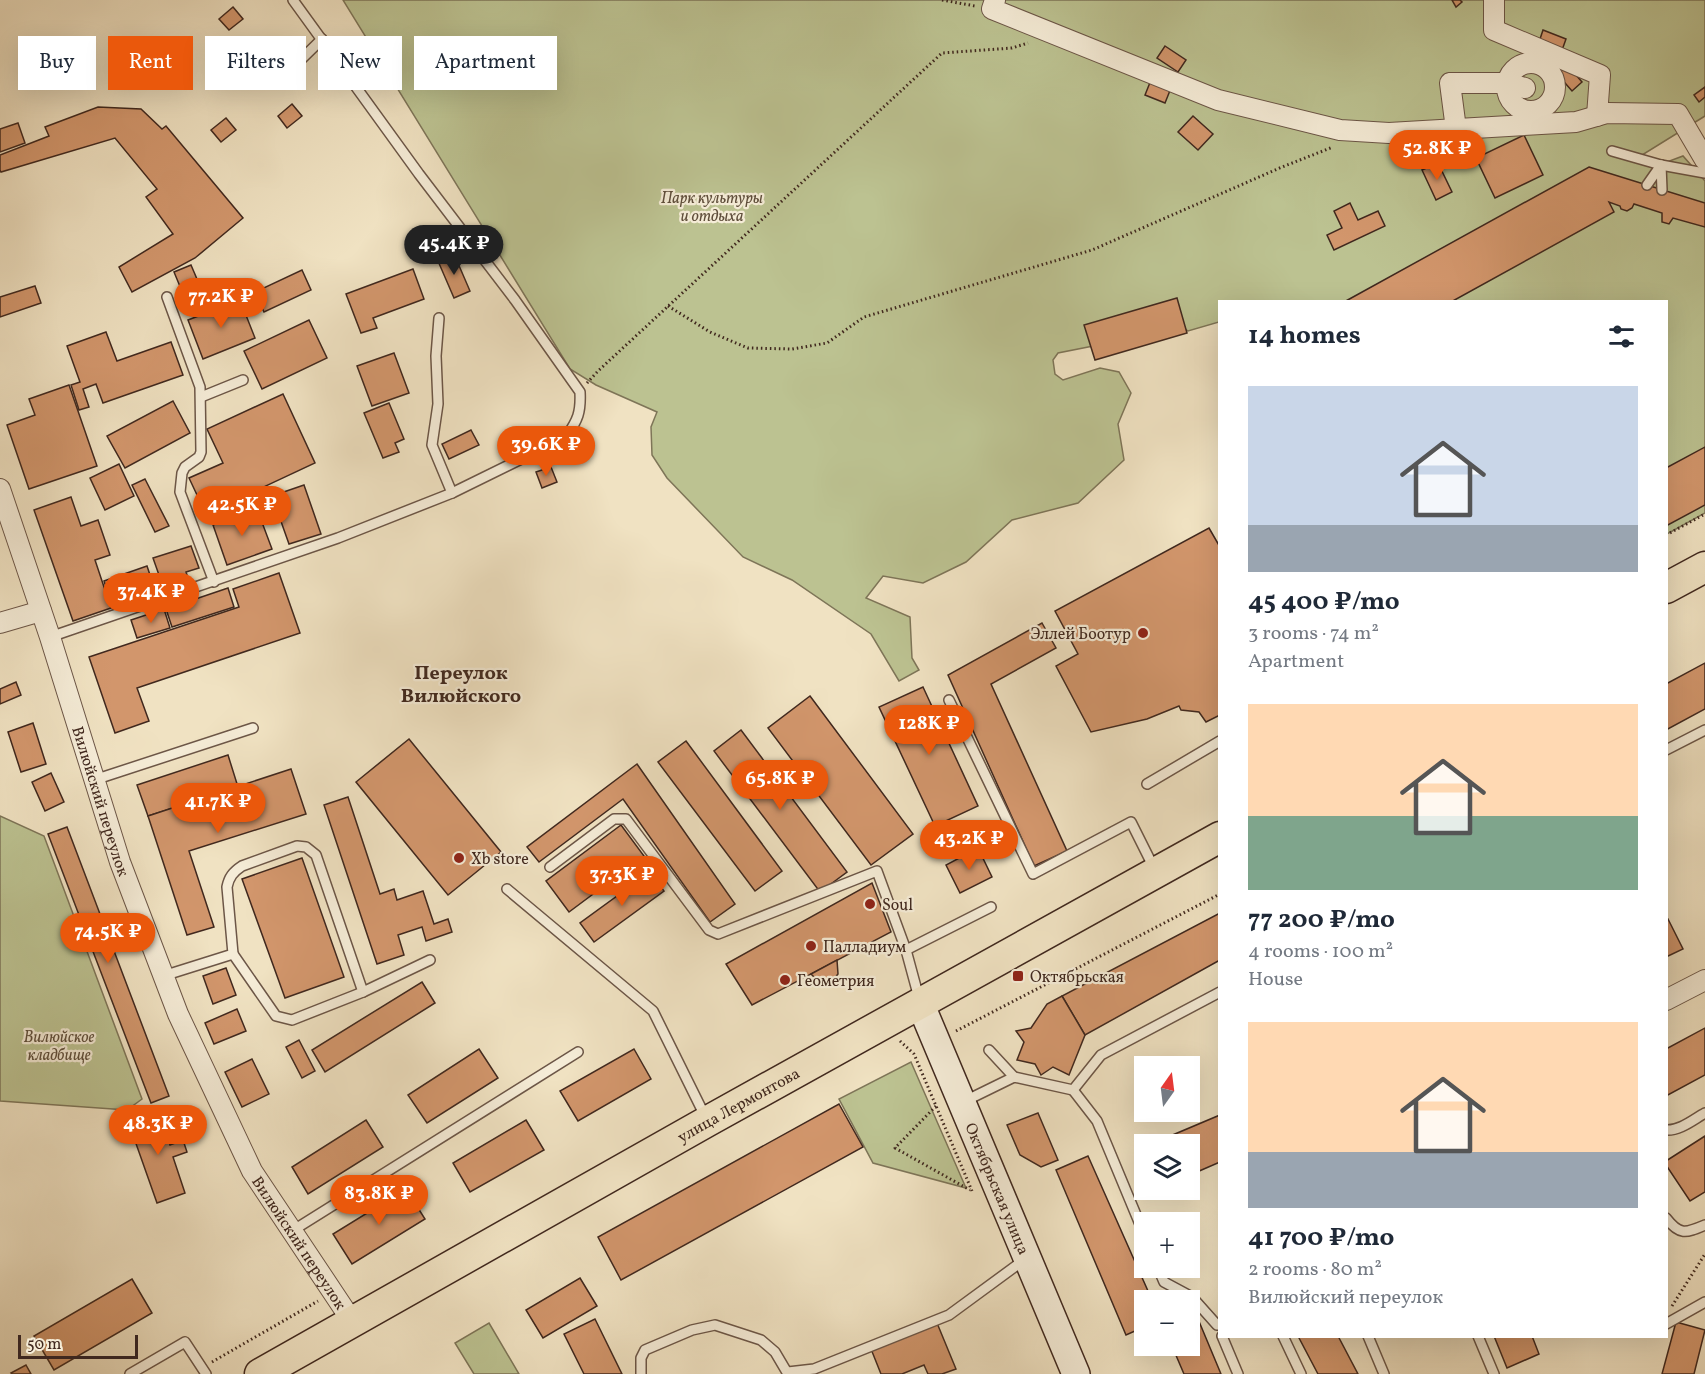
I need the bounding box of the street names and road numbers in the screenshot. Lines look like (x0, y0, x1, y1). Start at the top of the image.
street label: Вилюйский переулок (65, 724, 134, 880)
street label: улица Лермонтова (674, 1063, 804, 1149)
street label: Октябрьская улица (959, 1120, 1034, 1258)
street label: Вилюйский переулок (245, 1172, 351, 1315)

